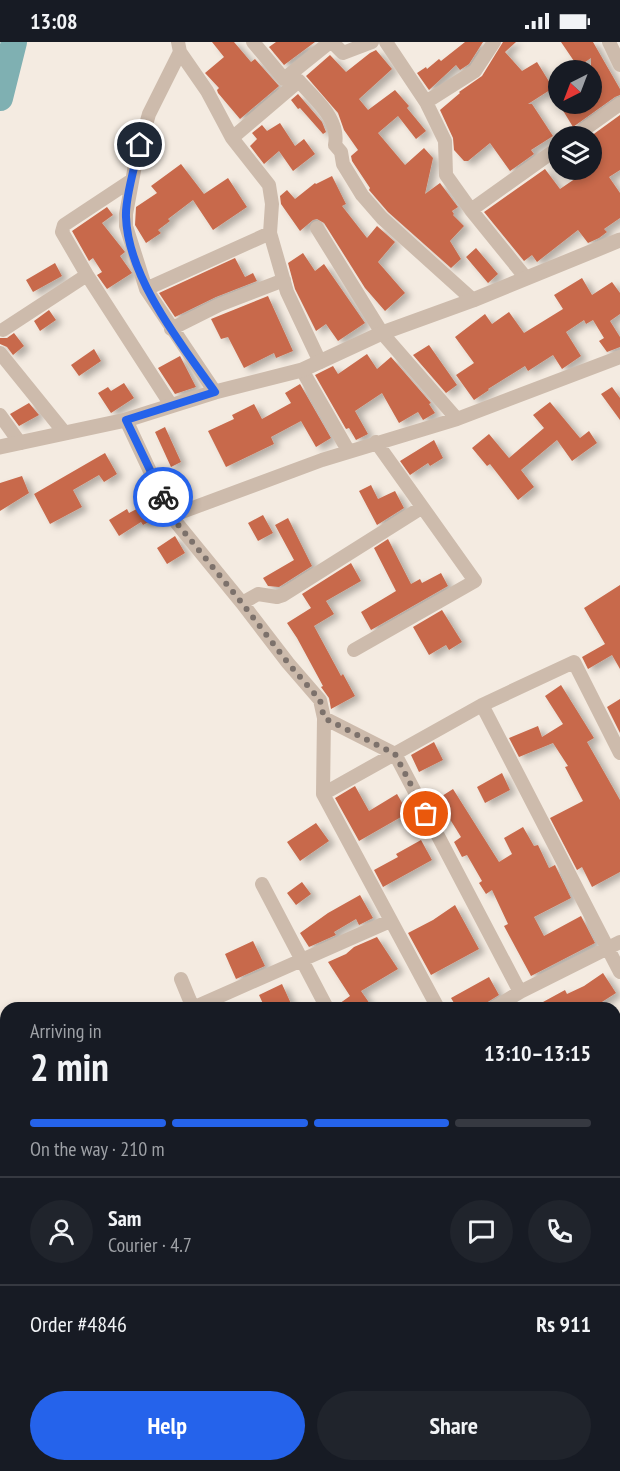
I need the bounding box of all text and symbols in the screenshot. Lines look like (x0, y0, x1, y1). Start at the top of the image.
text: 13:08 (30, 7, 78, 35)
north arrow (548, 60, 602, 114)
map controls (548, 60, 602, 180)
pin (114, 119, 165, 170)
button: layers (548, 126, 602, 180)
icon: home (123, 128, 156, 161)
courier (133, 467, 193, 527)
icon: bike (147, 481, 180, 514)
pin (400, 788, 451, 839)
icon: bag (409, 797, 442, 830)
text: Arriving in (30, 1018, 102, 1044)
text: 13:10–13:15 (484, 1039, 591, 1067)
text: 2 min (30, 1041, 109, 1092)
text: On the way · 210 m (30, 1136, 165, 1162)
button: person (30, 1200, 93, 1263)
button: chat (450, 1200, 513, 1263)
button: phone (528, 1200, 591, 1263)
text: Sam (108, 1204, 141, 1232)
text: Courier · 4.7 (108, 1232, 192, 1258)
text: Order #4846 (30, 1310, 127, 1338)
text: Rs 911 (536, 1310, 591, 1338)
button: Help (30, 1391, 305, 1460)
button: Share (317, 1391, 591, 1460)

